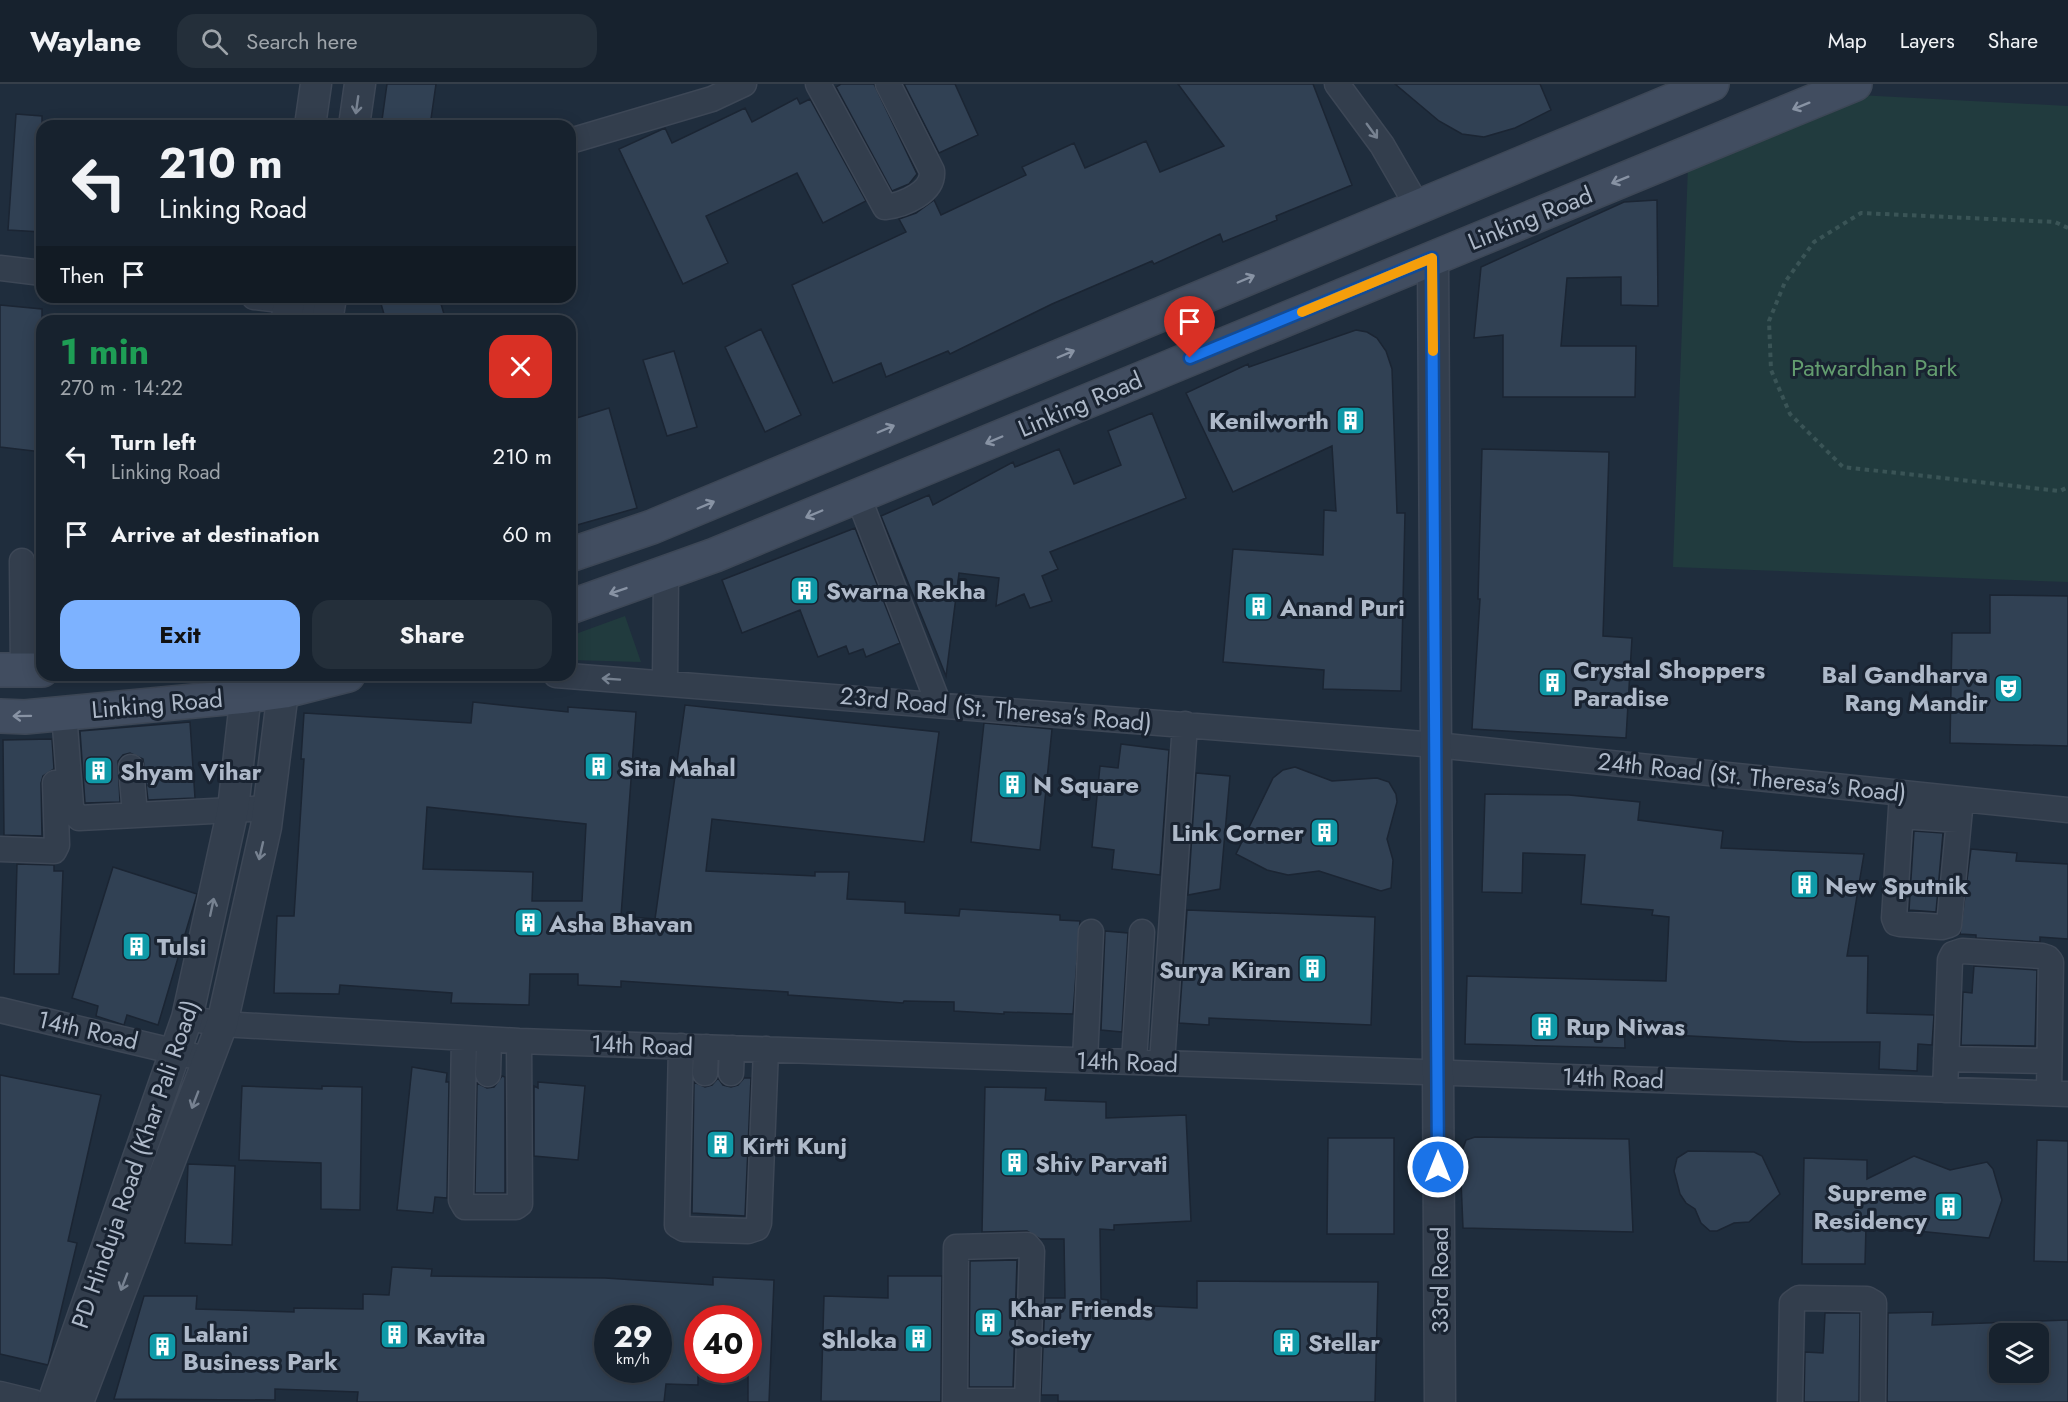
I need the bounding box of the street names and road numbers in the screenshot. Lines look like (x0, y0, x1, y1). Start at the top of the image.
street label: Linking Road (1462, 177, 1598, 259)
street label: Linking Road (1013, 362, 1147, 446)
street label: 23rd Road (St. Theresa's Road) (839, 678, 1153, 740)
street label: Linking Road (90, 681, 224, 727)
street label: 24th Road (St. Theresa's Road) (1596, 743, 1908, 811)
street label: PD Hinduja Road (Khar Pali Road) (62, 995, 208, 1333)
street label: 14th Road (34, 1001, 142, 1059)
street label: 14th Road (590, 1026, 694, 1064)
street label: 14th Road (1075, 1043, 1179, 1081)
street label: 14th Road (1561, 1059, 1665, 1097)
street label: 33rd Road (1422, 1226, 1457, 1334)

